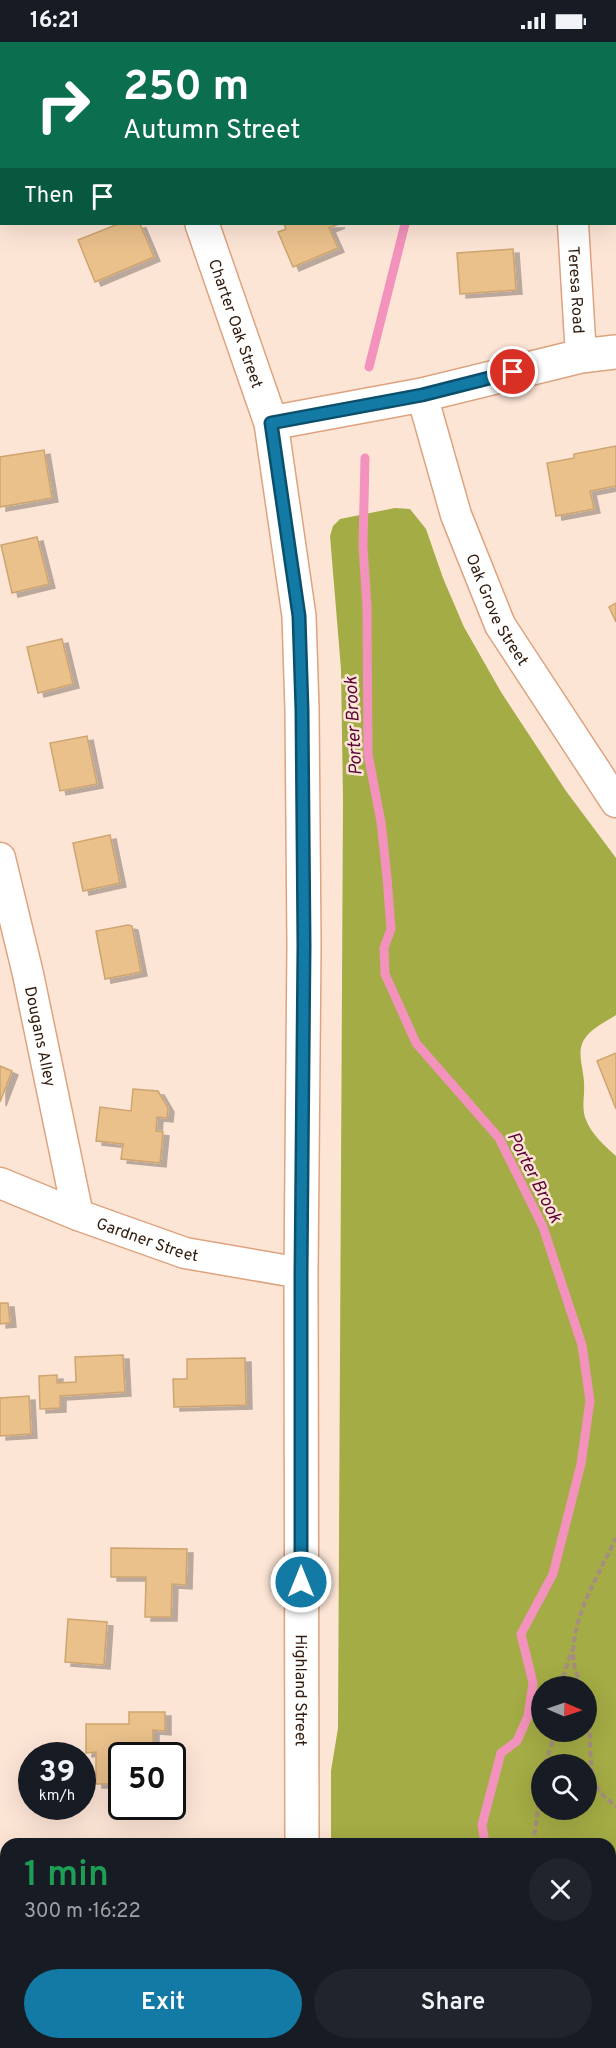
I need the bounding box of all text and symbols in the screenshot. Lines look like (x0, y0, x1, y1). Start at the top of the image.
text: 16:21 (30, 8, 80, 35)
text: 250 m (123, 62, 249, 115)
icon: right (24, 66, 102, 144)
text: Autumn Street (123, 114, 300, 148)
icon: arrive (86, 180, 119, 213)
text: Then (24, 183, 74, 210)
street label: Teresa Road (562, 246, 588, 334)
street label: Charter Oak Street (203, 257, 266, 391)
pin (487, 346, 538, 397)
icon: arrive (496, 355, 529, 388)
street label: Oak Grove Street (460, 551, 532, 670)
water label: Porter Brook (340, 675, 369, 776)
street label: Dougans Alley (19, 985, 59, 1089)
water label: Porter Brook (501, 1128, 567, 1228)
street label: Gardner Street (93, 1214, 200, 1267)
position arrow (269, 1550, 333, 1614)
street label: Highland Street (290, 1634, 310, 1746)
north arrow (531, 1676, 597, 1742)
map controls (531, 1676, 597, 1820)
speed limit sign: 50 (108, 1742, 186, 1820)
button: search (531, 1754, 597, 1820)
text: 39 (39, 1755, 75, 1792)
text: km/h (39, 1787, 75, 1806)
text: 1 min (24, 1853, 109, 1899)
button: close (529, 1858, 592, 1921)
text: 300 m · 16:22 (24, 1899, 141, 1925)
button: Exit (24, 1969, 302, 2038)
button: Share (314, 1969, 592, 2038)

